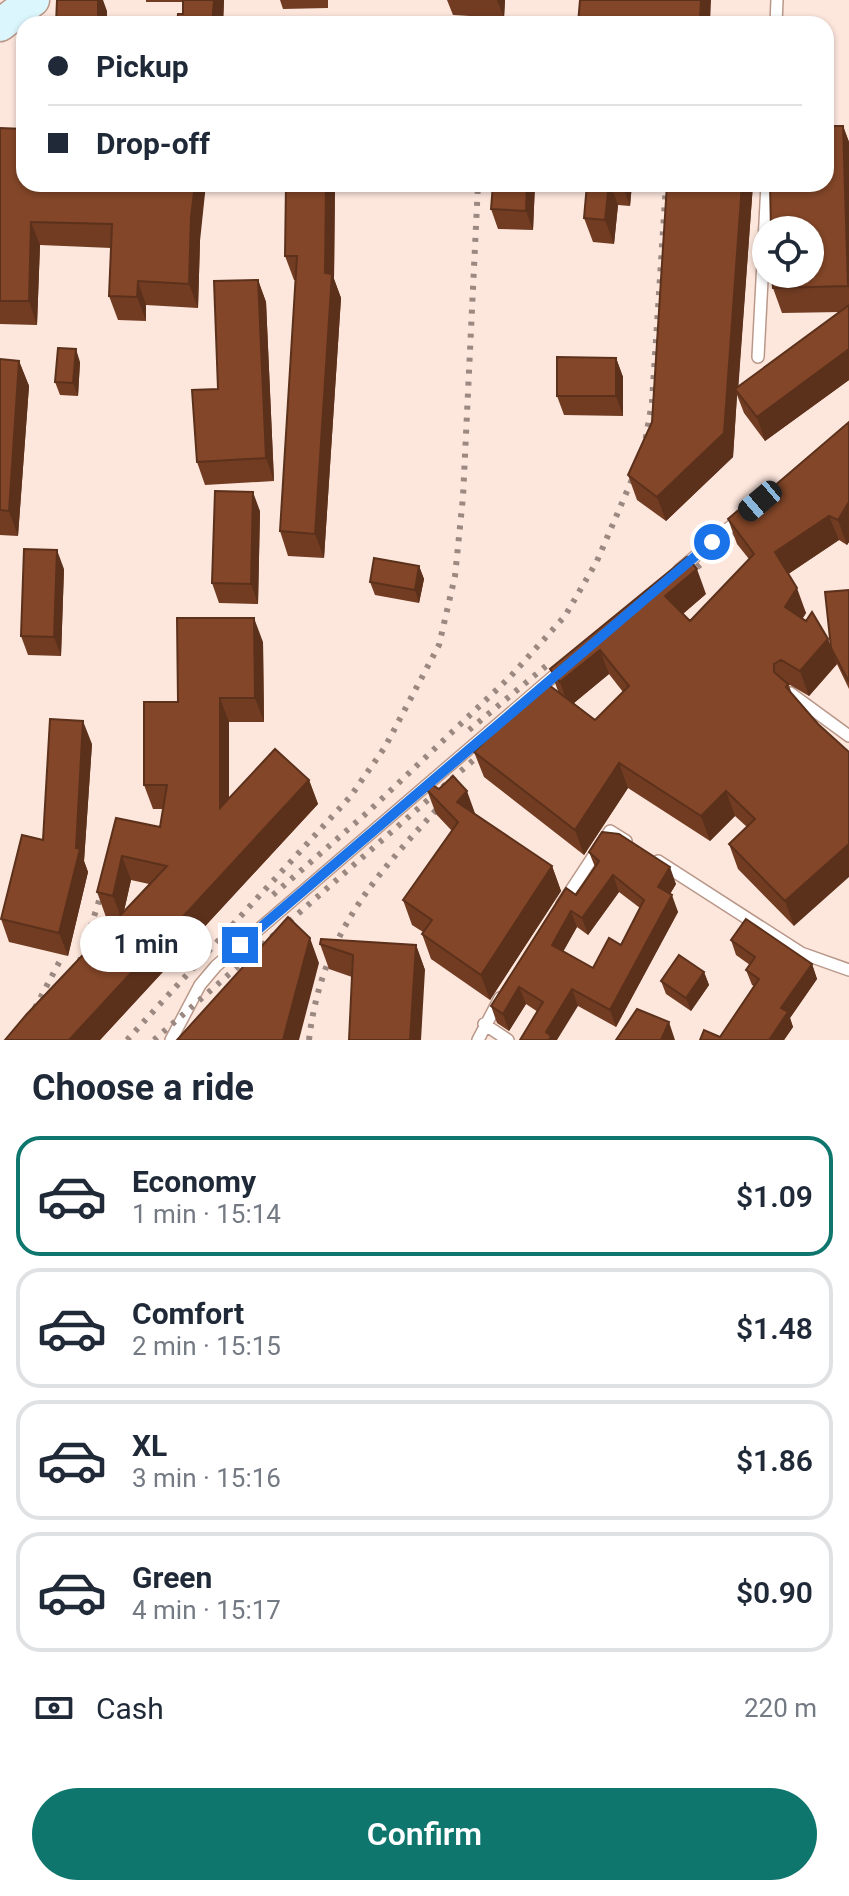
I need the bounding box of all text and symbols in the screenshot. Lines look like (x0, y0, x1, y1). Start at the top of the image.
text: Pickup (96, 49, 189, 84)
text: Drop-off (96, 126, 210, 161)
map controls (752, 216, 824, 288)
button: locate (752, 216, 824, 288)
car (734, 476, 786, 526)
route start (694, 524, 730, 560)
callout: 1 min (80, 917, 212, 973)
route end (222, 927, 258, 963)
text: 1 min (113, 929, 179, 959)
text: Choose a ride (32, 1067, 254, 1109)
icon: car (36, 1160, 108, 1232)
text: Economy (132, 1164, 256, 1199)
text: $1.09 (736, 1179, 813, 1214)
text: 1 min · 15:14 (132, 1199, 281, 1229)
icon: car (36, 1292, 108, 1364)
text: Comfort (132, 1296, 244, 1331)
text: $1.48 (736, 1311, 813, 1346)
text: 2 min · 15:15 (132, 1331, 281, 1361)
icon: car (36, 1424, 108, 1496)
text: XL (132, 1428, 167, 1463)
text: $1.86 (736, 1443, 813, 1478)
text: 3 min · 15:16 (132, 1463, 281, 1493)
icon: car (36, 1556, 108, 1628)
text: Green (132, 1560, 212, 1595)
text: $0.90 (736, 1575, 813, 1610)
text: 4 min · 15:17 (132, 1595, 281, 1625)
icon: cash (32, 1686, 76, 1730)
text: Cash (96, 1691, 164, 1726)
text: 220 m (744, 1693, 817, 1723)
button: Confirm (32, 1788, 817, 1880)

